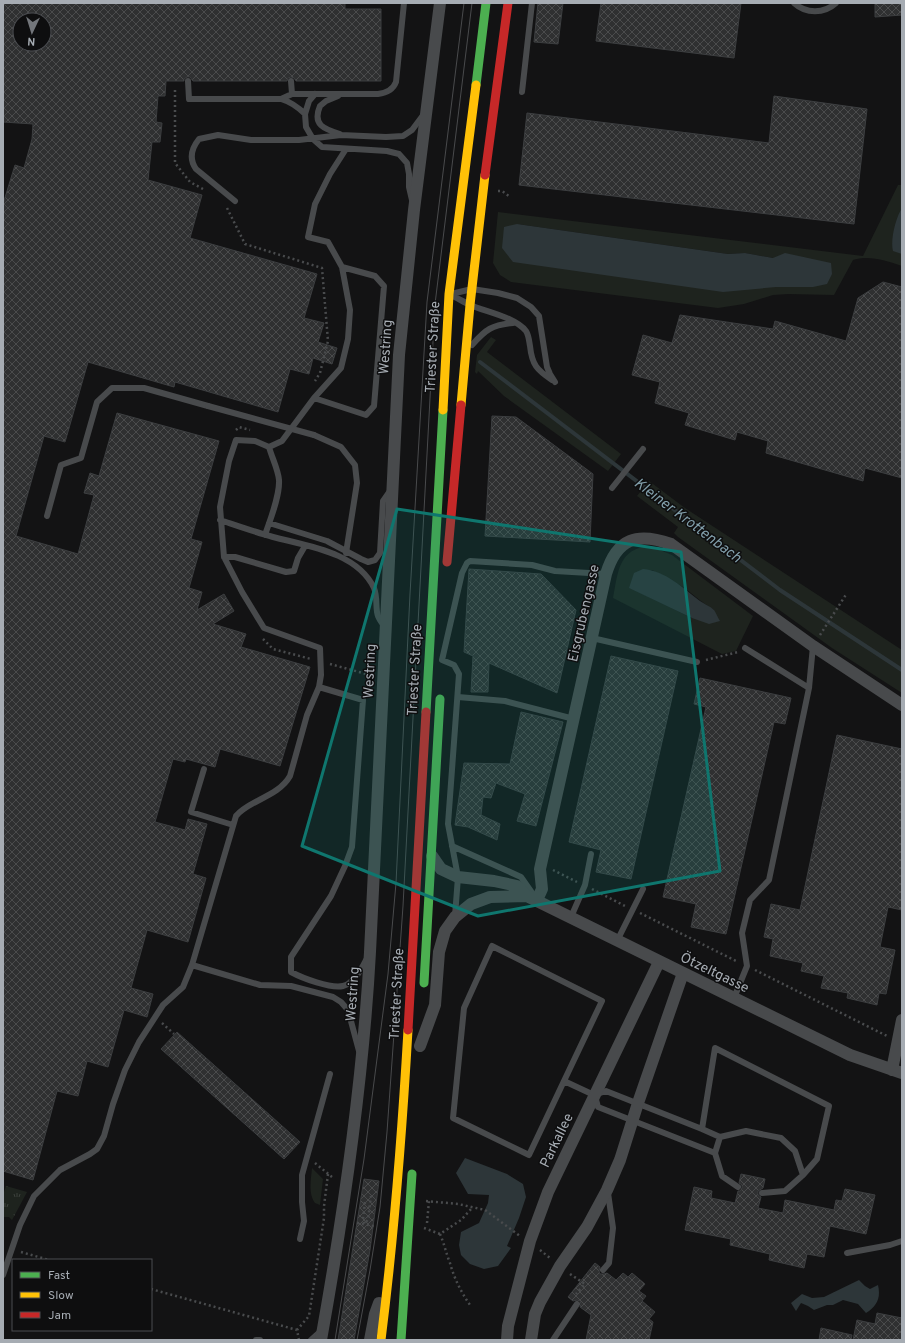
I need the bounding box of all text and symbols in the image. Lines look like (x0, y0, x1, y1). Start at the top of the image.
north arrow (12, 12, 52, 52)
text: N (27, 34, 36, 48)
street label: Triester Straße (423, 301, 444, 393)
street label: Westring (376, 319, 397, 375)
water label: Kleiner Krottenbach (630, 475, 745, 568)
street label: Eisgrubengasse (565, 563, 604, 664)
street label: Triester Straße (405, 624, 426, 716)
street label: Westring (361, 643, 380, 699)
street label: Triester Straße (387, 948, 408, 1040)
street label: Ötzeltgasse (677, 948, 752, 997)
street label: Westring (343, 966, 364, 1022)
street label: Parkallee (537, 1111, 578, 1171)
legend (12, 1259, 152, 1331)
text: Fast (48, 1268, 70, 1284)
text: Slow (48, 1288, 74, 1304)
text: Jam (48, 1308, 71, 1324)

